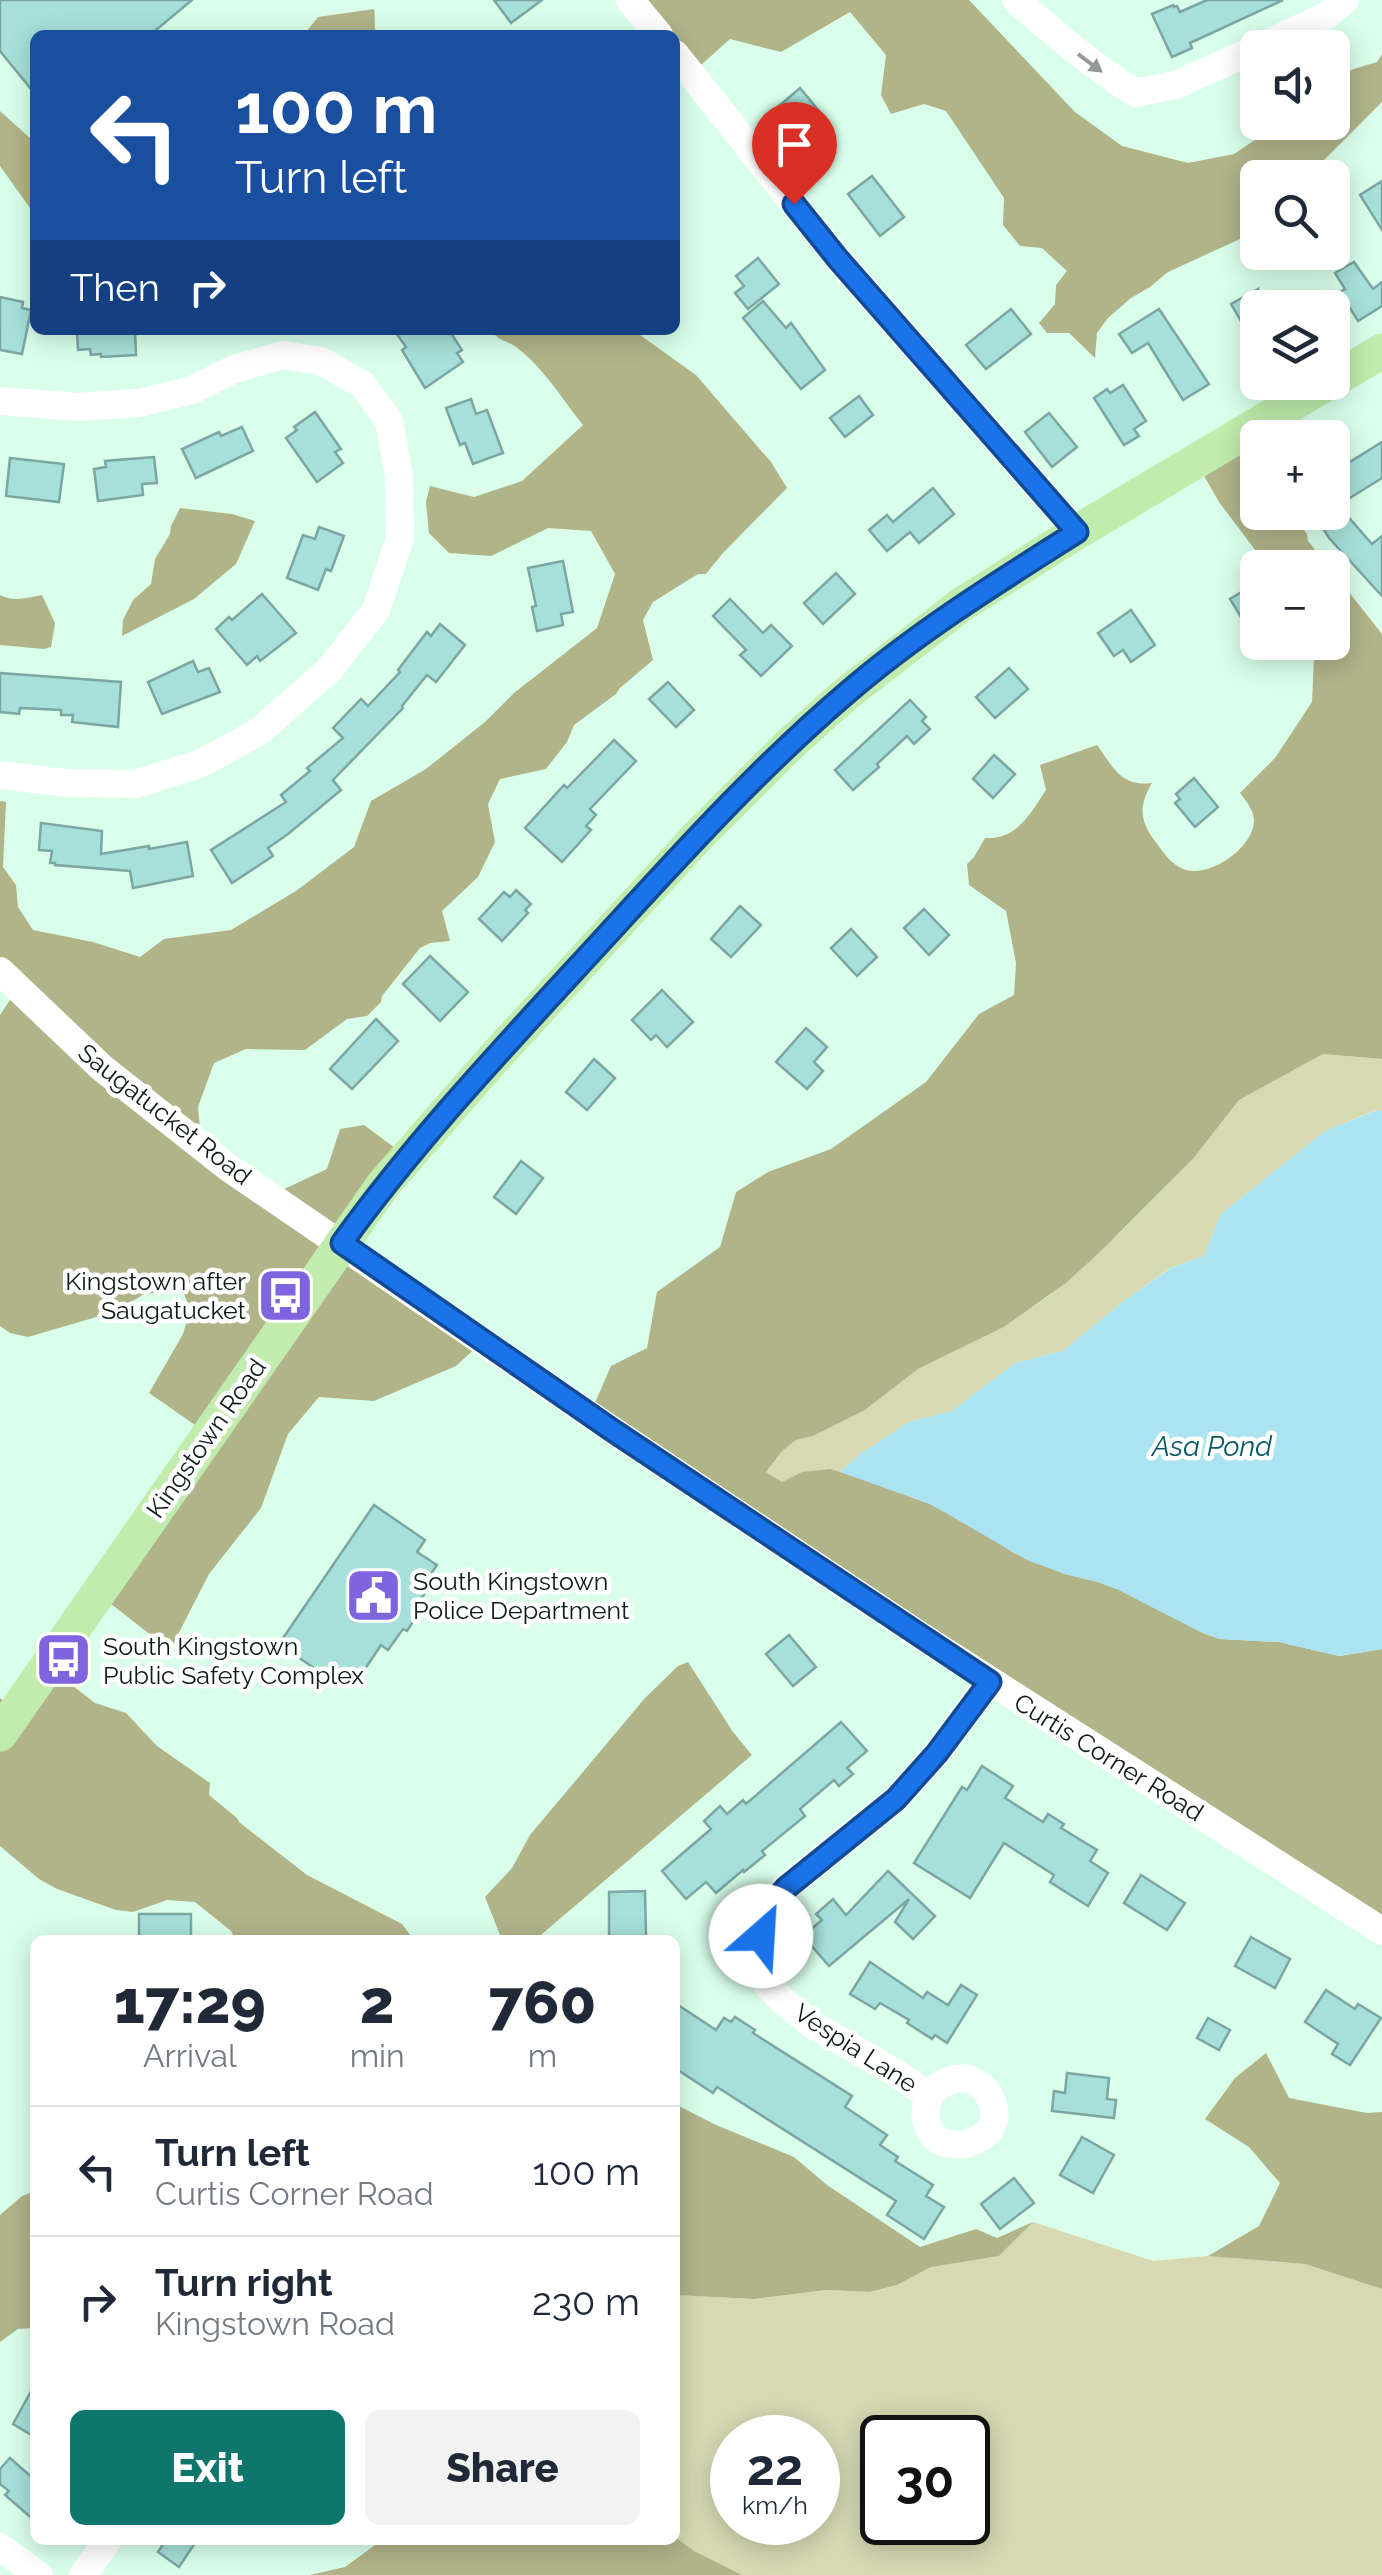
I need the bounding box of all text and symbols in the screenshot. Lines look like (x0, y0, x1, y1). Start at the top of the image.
map controls (1240, 30, 1350, 660)
button: sound (1240, 30, 1350, 140)
one-way arrow (1077, 53, 1103, 74)
text: 100 m (235, 67, 438, 149)
icon: left (70, 70, 200, 200)
pin (752, 102, 837, 205)
icon: arrive (767, 117, 822, 172)
text: Turn left (235, 151, 407, 204)
button: search (1240, 160, 1350, 270)
icon: right (180, 260, 235, 315)
text: Then (70, 265, 160, 310)
button: layers (1240, 290, 1350, 400)
button: + (1240, 420, 1350, 530)
button: − (1240, 550, 1350, 660)
street label: Saugatucket Road (72, 1037, 258, 1191)
bus stop icon: Kingstown after Saugatucket (255, 1265, 315, 1325)
place label: Kingstown after Saugatucket (65, 1266, 247, 1325)
street label: Kingstown Road (140, 1353, 272, 1523)
water label: Asa Pond (1150, 1430, 1273, 1463)
public building icon: South Kingstown Police Department (344, 1565, 404, 1625)
place label: South Kingstown Police Department (413, 1566, 630, 1625)
bus stop icon: South Kingstown Public Safety Complex (34, 1630, 94, 1690)
place label: South Kingstown Public Safety Complex (103, 1631, 364, 1690)
street label: Curtis Corner Road (1009, 1687, 1209, 1827)
position arrow (709, 1884, 813, 1988)
text: 17:29 (114, 1967, 266, 2037)
text: 2 (360, 1967, 395, 2037)
text: 760 (488, 1967, 596, 2037)
street label: Vespia Lane (789, 1997, 923, 2099)
text: Arrival (143, 2037, 237, 2074)
text: min (350, 2037, 405, 2074)
text: m (528, 2037, 557, 2074)
text: Turn left (155, 2130, 310, 2175)
icon: left (70, 2144, 125, 2199)
text: 100 m (533, 2149, 640, 2194)
text: Curtis Corner Road (155, 2175, 434, 2212)
text: Turn right (155, 2260, 332, 2305)
icon: right (70, 2274, 125, 2329)
text: 230 m (532, 2279, 640, 2324)
text: Kingstown Road (155, 2305, 395, 2342)
button: Exit (70, 2410, 345, 2525)
button: Share (365, 2410, 640, 2525)
speed limit sign: 30 (860, 2415, 990, 2545)
text: 22 (747, 2438, 803, 2497)
text: km/h (742, 2490, 808, 2520)

